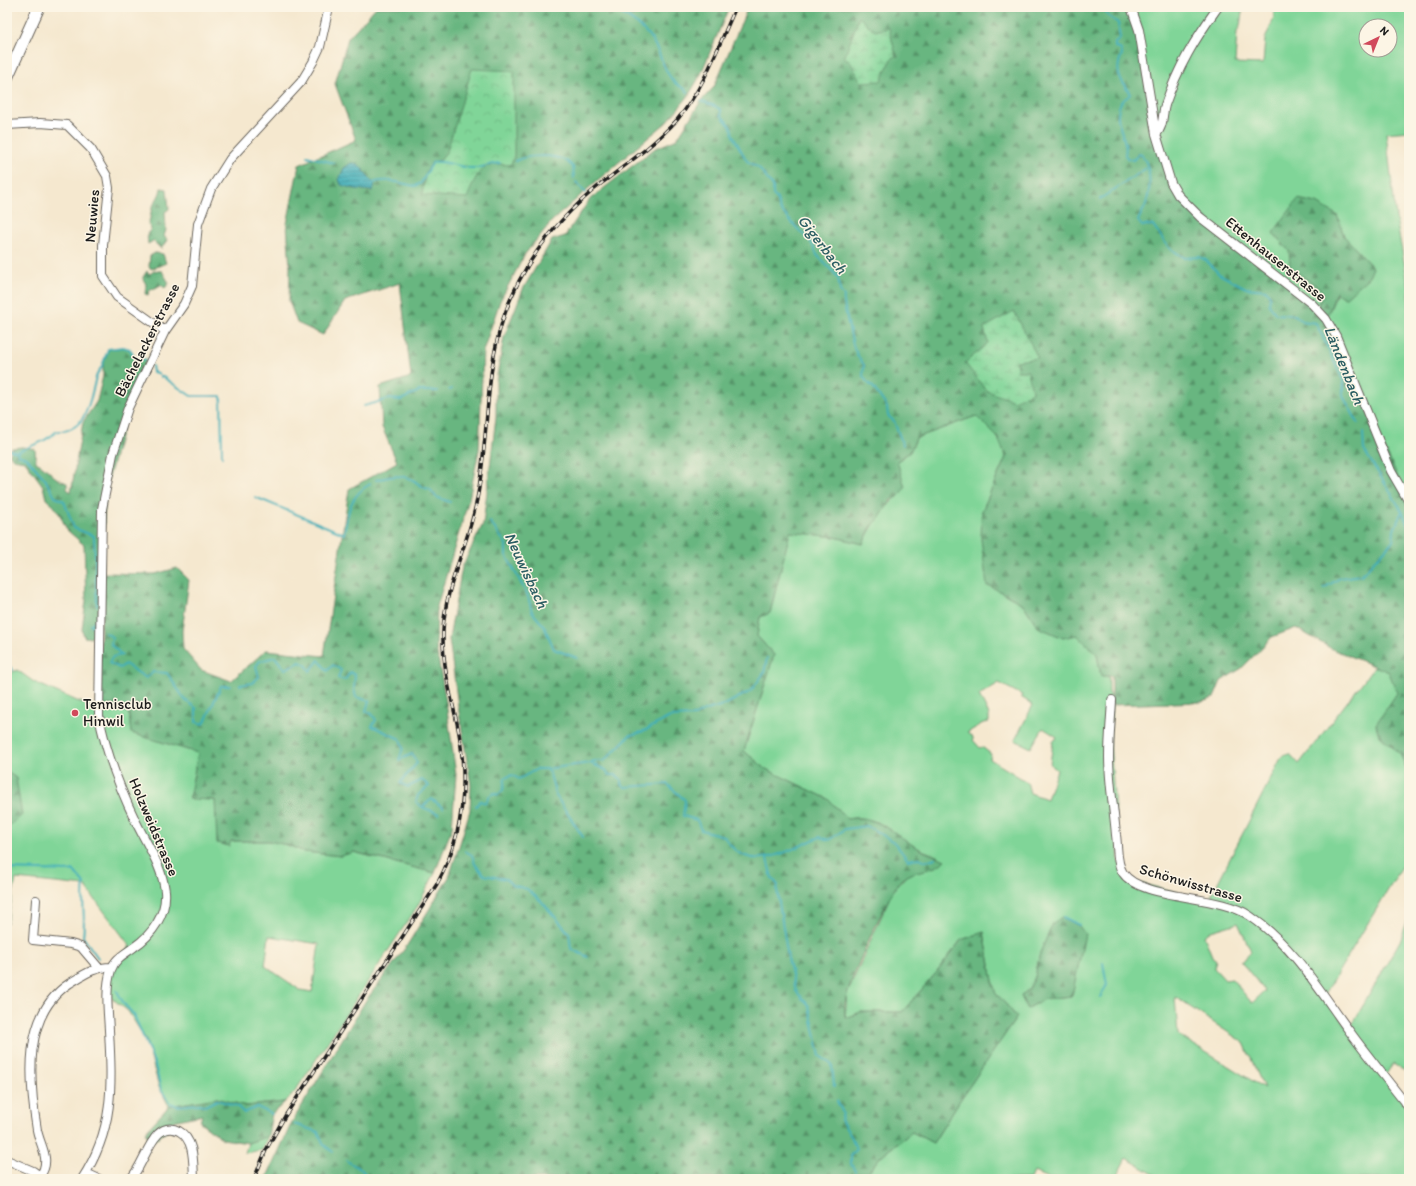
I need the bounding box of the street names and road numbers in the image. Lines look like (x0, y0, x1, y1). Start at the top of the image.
street label: Neuwies (81, 188, 103, 243)
street label: Ettenhauserstrasse (1222, 213, 1330, 305)
street label: Bächelackerstrasse (111, 280, 183, 400)
street label: Holzweidstrasse (125, 775, 183, 879)
street label: Schönwisstrasse (1138, 860, 1244, 906)

